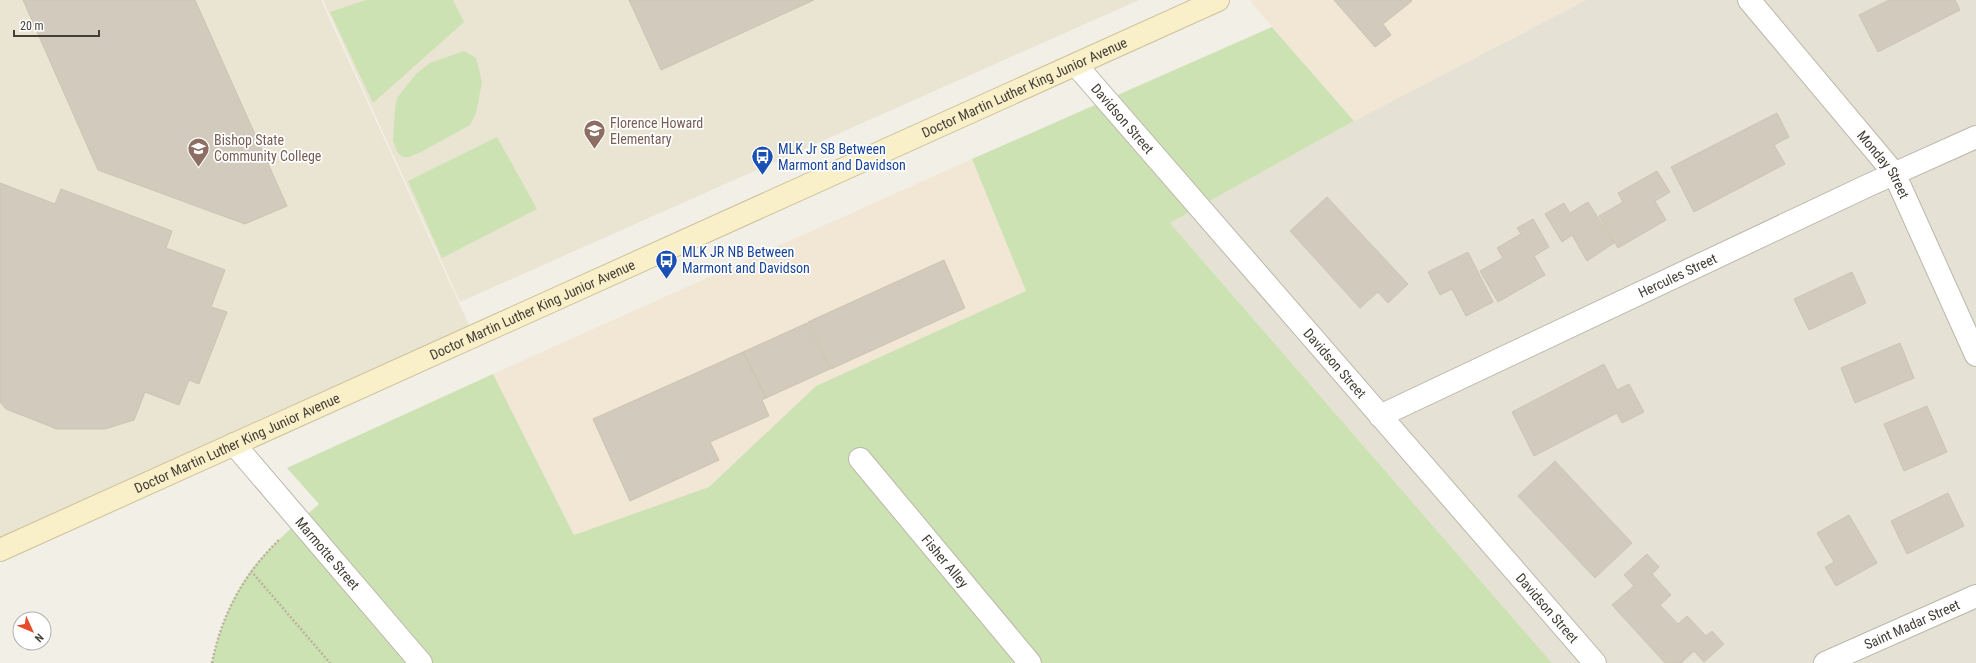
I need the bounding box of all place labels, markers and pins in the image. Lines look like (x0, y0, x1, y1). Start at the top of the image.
place label: Florence Howard Elementary (610, 115, 703, 147)
school or university icon: Florence Howard Elementary (582, 118, 608, 151)
place label: Bishop State Community College (214, 132, 322, 164)
school or university icon: Bishop State Community College (186, 135, 212, 168)
place label: MLK Jr SB Between Marmont and Davidson (778, 141, 906, 173)
bus stop icon: MLK Jr SB Between Marmont and Davidson (749, 144, 775, 177)
place label: MLK JR NB Between Marmont and Davidson (682, 244, 810, 276)
bus stop icon: MLK JR NB Between Marmont and Davidson (653, 247, 679, 280)

